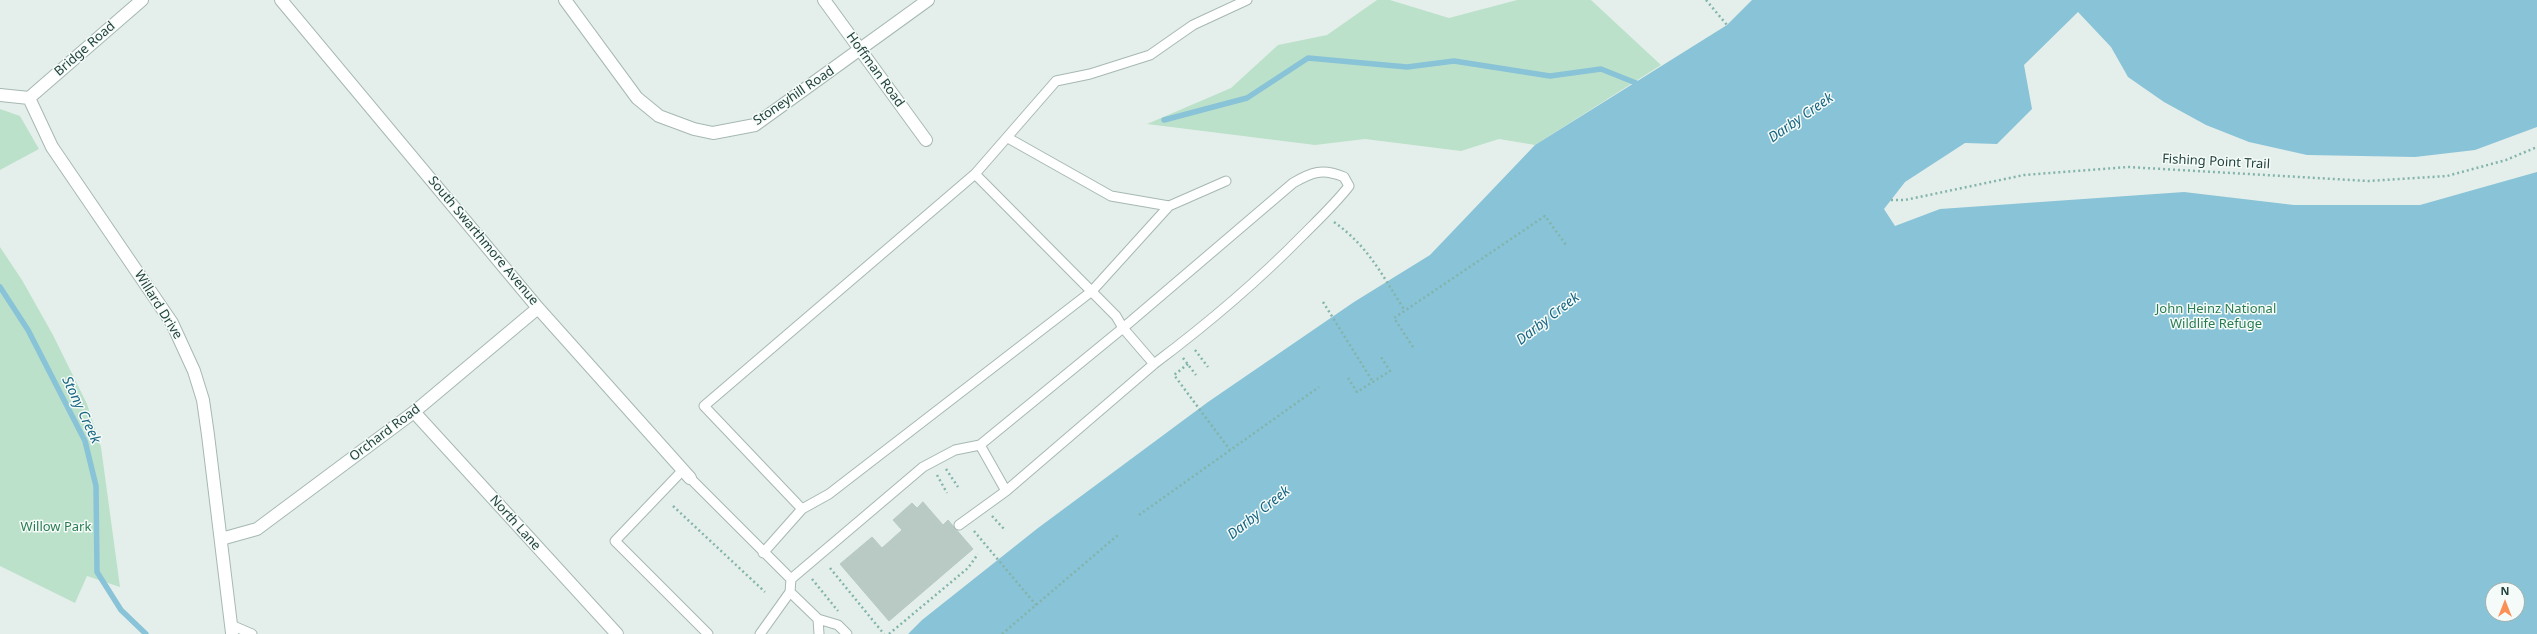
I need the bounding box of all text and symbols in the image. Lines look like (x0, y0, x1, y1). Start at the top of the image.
street label: Bridge Road (52, 18, 118, 80)
street label: Hoffman Road (843, 30, 907, 110)
street label: Stoneyhill Road (751, 63, 837, 129)
water label: Darby Creek (1765, 90, 1837, 146)
street label: Fishing Point Trail (2162, 151, 2270, 173)
street label: South Swarthmore Avenue (425, 173, 541, 309)
street label: Willard Drive (131, 268, 185, 342)
water label: Darby Creek (1513, 289, 1583, 349)
park label: John Heinz National Wildlife Refuge (2156, 301, 2276, 332)
water label: Stony Creek (58, 374, 104, 446)
street label: Orchard Road (347, 401, 423, 465)
water label: Darby Creek (1224, 483, 1294, 543)
street label: North Lane (486, 492, 544, 554)
park label: Willow Park (21, 519, 91, 535)
north arrow (2485, 582, 2525, 622)
text: N (2501, 583, 2509, 598)

